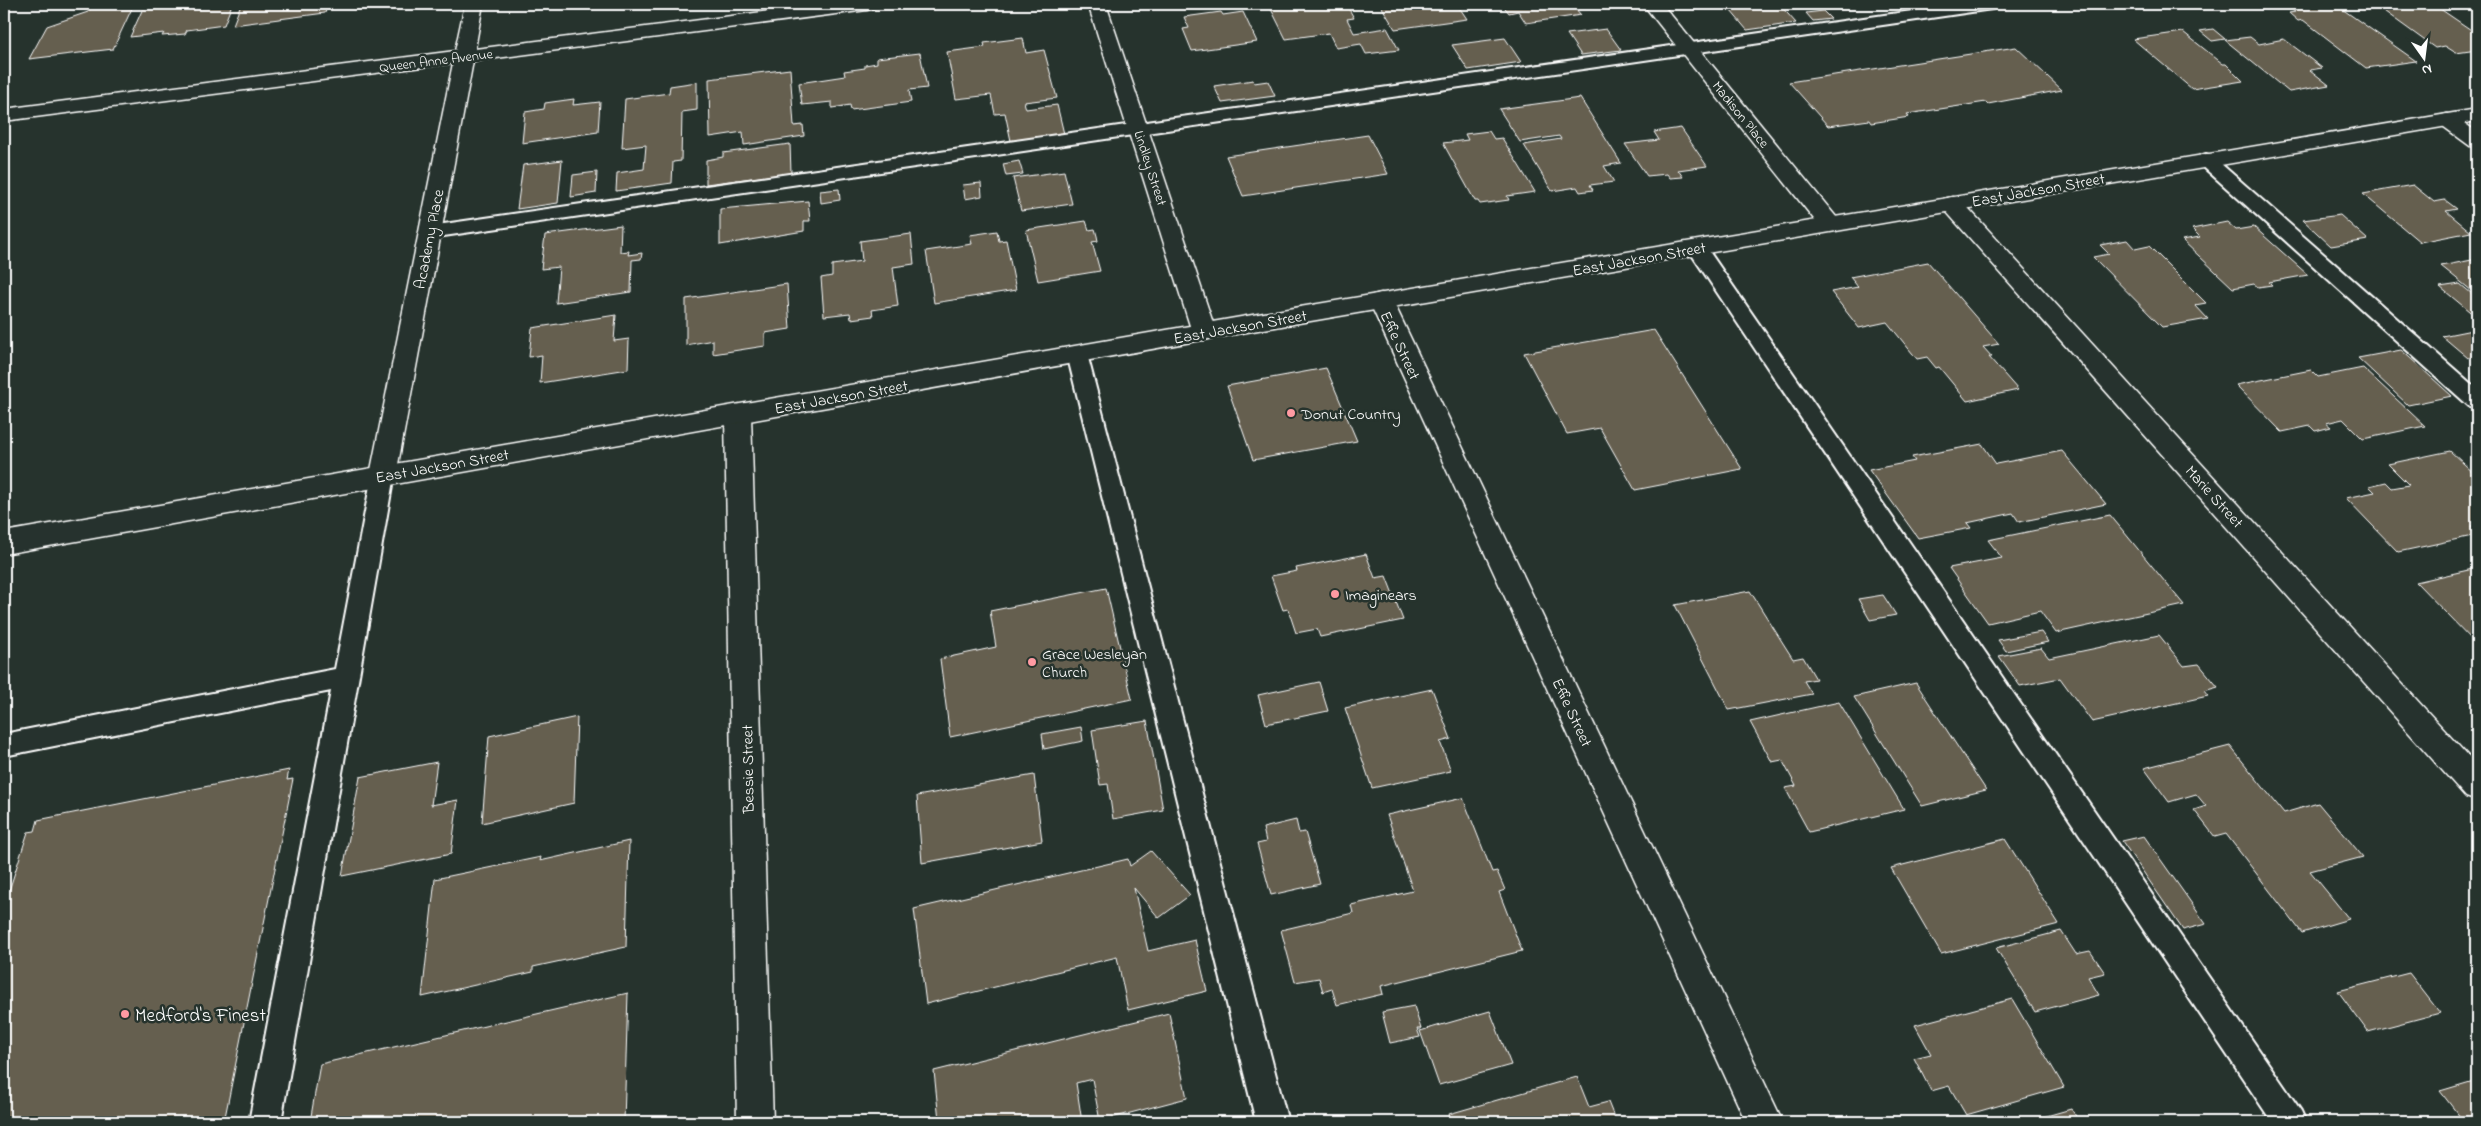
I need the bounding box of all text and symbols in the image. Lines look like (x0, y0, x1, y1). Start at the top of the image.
north arrow (2398, 32, 2448, 82)
street label: Queen Anne Avenue (378, 44, 495, 79)
text: N (2420, 58, 2434, 80)
street label: Madison Place (1706, 77, 1774, 154)
street label: Lindley Street (1127, 128, 1172, 209)
street label: East Jackson Street (1970, 167, 2108, 215)
street label: Academy Place (409, 187, 452, 291)
street label: East Jackson Street (1571, 236, 1709, 284)
street label: East Jackson Street (1172, 304, 1310, 352)
street label: Effie Street (1373, 307, 1426, 385)
street label: East Jackson Street (773, 374, 911, 422)
place label: Donut Country (1300, 403, 1401, 427)
marker: Donut Country (1285, 407, 1297, 419)
street label: East Jackson Street (374, 443, 512, 491)
street label: Marie Street (2179, 460, 2249, 535)
place label: Imaginears (1345, 584, 1417, 608)
marker: Imaginears (1329, 588, 1341, 600)
place label: Grace Wesleyan Church (1042, 643, 1147, 685)
marker: Grace Wesleyan Church (1026, 656, 1038, 668)
street label: Effie Street (1545, 674, 1598, 752)
street label: Bessie Street (736, 724, 762, 814)
place label: Medford's Finest (135, 1003, 267, 1030)
marker: Medford's Finest (119, 1008, 131, 1020)

